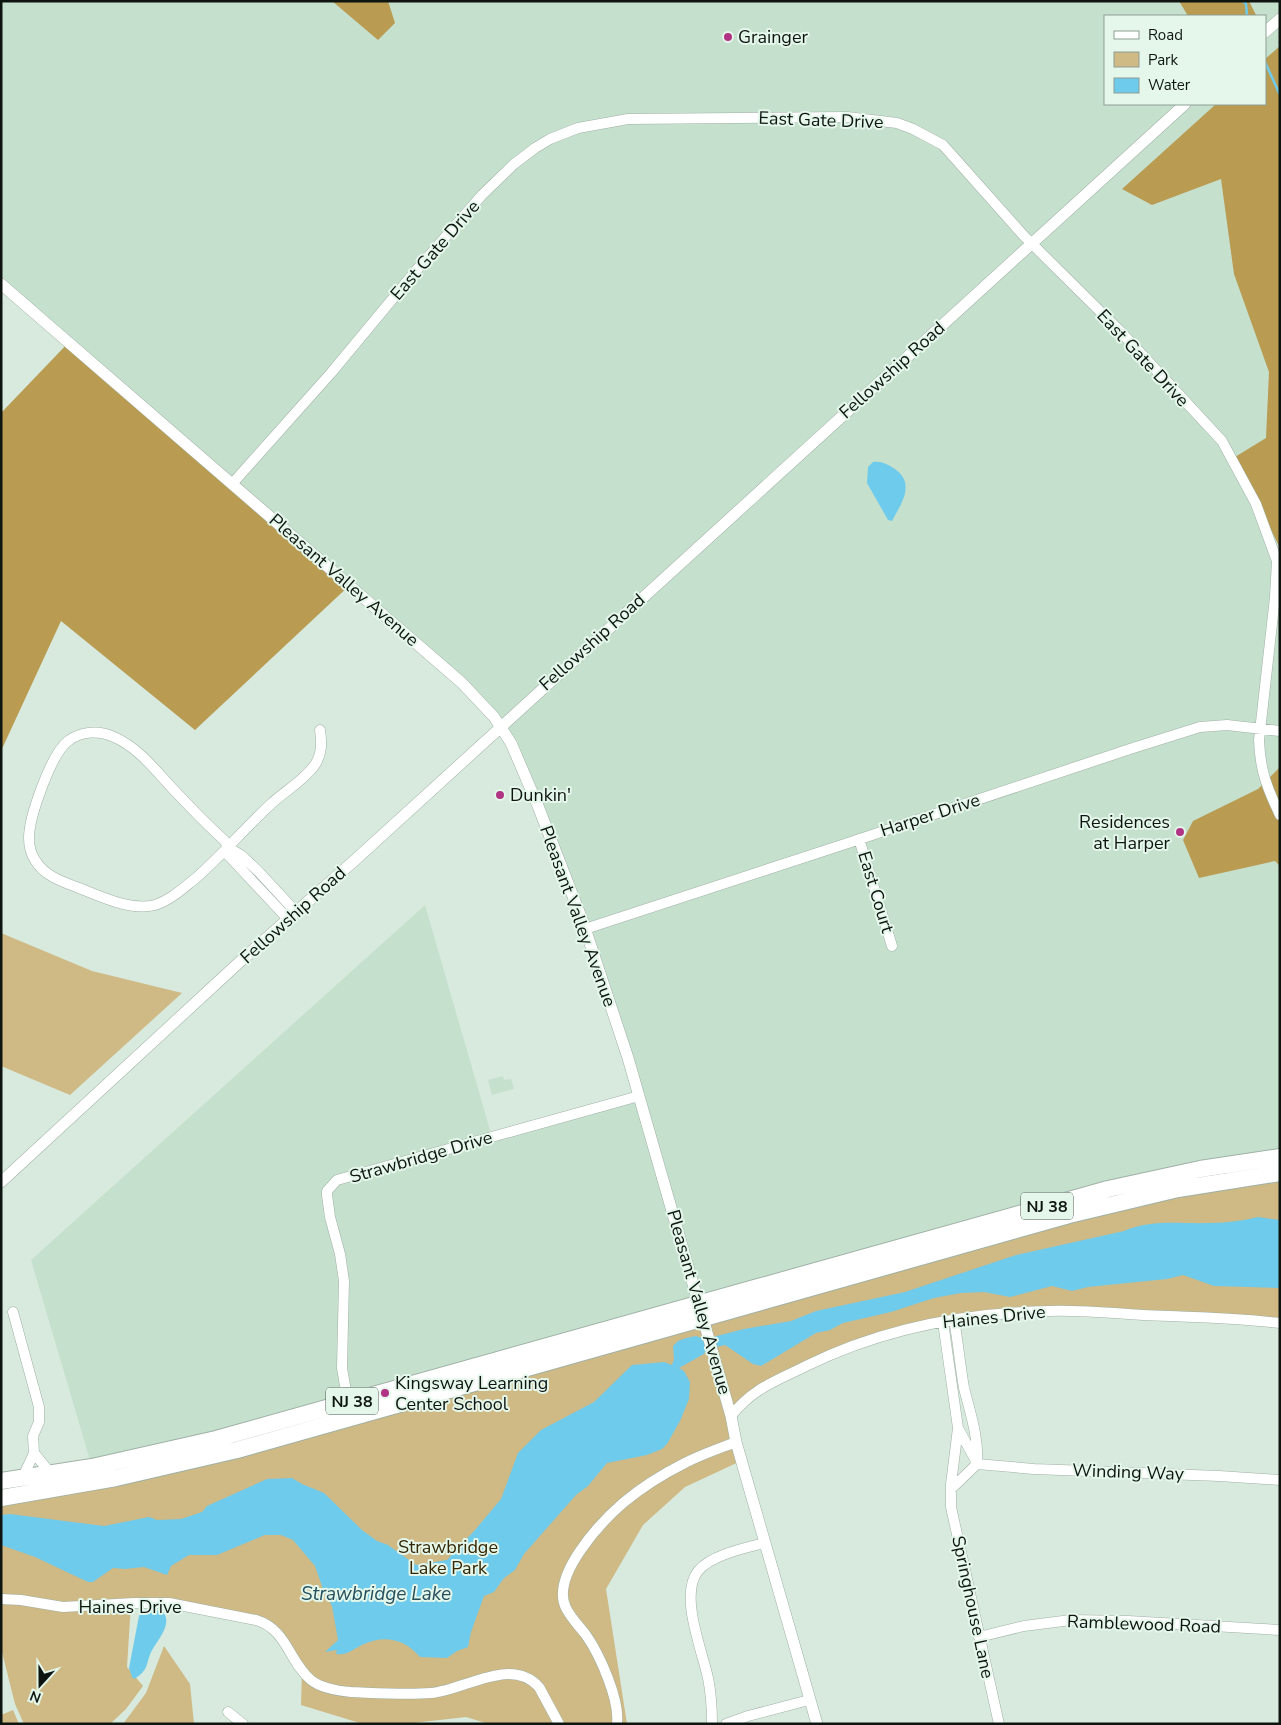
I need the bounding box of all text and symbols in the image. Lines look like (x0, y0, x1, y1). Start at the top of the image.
legend (1104, 15, 1266, 105)
place label: Grainger (738, 25, 808, 49)
text: Road (1148, 25, 1183, 45)
marker: Grainger (722, 31, 734, 43)
text: Park (1148, 50, 1178, 70)
text: Water (1148, 75, 1191, 95)
street label: East Gate Drive (758, 106, 884, 134)
street label: East Gate Drive (385, 195, 485, 305)
street label: East Gate Drive (1092, 304, 1194, 412)
street label: Fellowship Road (834, 316, 950, 424)
street label: Pleasant Valley Avenue (264, 508, 424, 652)
street label: Fellowship Road (534, 588, 650, 696)
place label: Dunkin' (510, 783, 571, 807)
street label: Harper Drive (877, 788, 983, 842)
marker: Dunkin' (494, 789, 506, 801)
place label: Residences at Harper (1079, 810, 1171, 855)
street label: Pleasant Valley Avenue (534, 822, 622, 1010)
marker: Residences at Harper (1174, 826, 1186, 838)
street label: East Court (852, 848, 900, 936)
street label: Fellowship Road (235, 861, 351, 969)
street label: Strawbridge Drive (347, 1125, 495, 1189)
road number: NJ 38 (1021, 1192, 1073, 1220)
street label: Pleasant Valley Avenue (661, 1207, 737, 1397)
street label: Haines Drive (941, 1300, 1047, 1334)
place label: Kingsway Learning Center School (395, 1371, 548, 1416)
marker: Kingsway Learning Center School (379, 1387, 391, 1399)
road number: NJ 38 (326, 1388, 378, 1414)
street label: Winding Way (1072, 1458, 1185, 1486)
street label: Springhouse Lane (946, 1533, 1000, 1681)
park label: Strawbridge Lake Park (398, 1535, 498, 1580)
water label: Strawbridge Lake (301, 1581, 451, 1607)
street label: Haines Drive (78, 1595, 182, 1619)
street label: Ramblewood Road (1067, 1609, 1221, 1639)
north arrow (15, 1660, 65, 1710)
text: N (27, 1686, 44, 1707)

